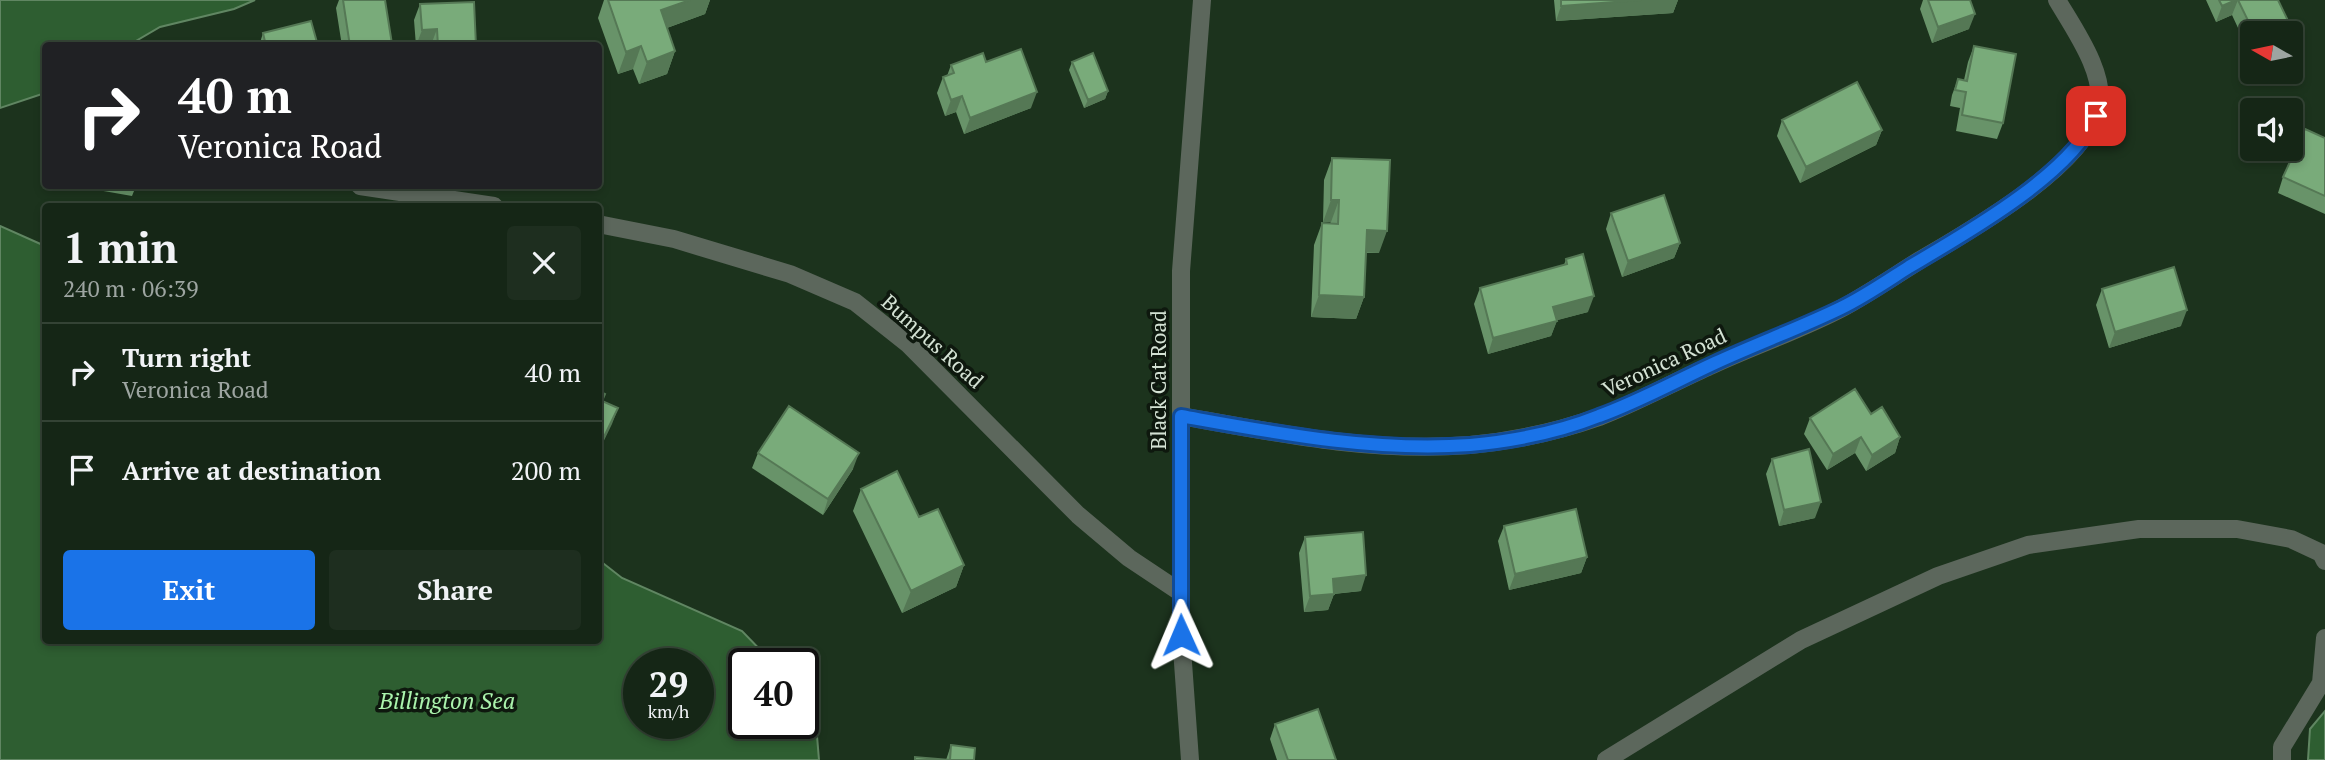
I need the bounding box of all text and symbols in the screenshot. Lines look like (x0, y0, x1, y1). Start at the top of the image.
north arrow (2240, 21, 2303, 84)
map controls (2240, 21, 2303, 161)
text: 40 m (178, 62, 292, 127)
icon: right (63, 70, 154, 161)
pin (2066, 86, 2126, 146)
icon: arrive (2077, 97, 2115, 135)
button: sound (2240, 98, 2303, 161)
text: Veronica Road (178, 125, 382, 167)
text: 1 min (63, 219, 178, 275)
button: close (507, 226, 581, 300)
text: 240 m · 06:39 (63, 273, 198, 304)
street label: Bumpus Road (876, 288, 990, 394)
street label: Black Cat Road (1144, 310, 1172, 450)
street label: Veronica Road (1597, 321, 1731, 403)
text: Turn right (122, 340, 251, 374)
icon: right (63, 353, 101, 391)
text: 40 m (525, 355, 581, 389)
text: Veronica Road (122, 374, 269, 405)
icon: arrive (63, 451, 101, 489)
text: Arrive at destination (122, 453, 381, 487)
text: 200 m (511, 453, 581, 487)
button: Exit (63, 550, 315, 630)
button: Share (329, 550, 581, 630)
position arrow (1144, 598, 1218, 672)
speed limit sign: 40 (728, 648, 819, 739)
text: 29 (649, 661, 688, 707)
water label: Billington Sea (378, 685, 515, 716)
text: km/h (648, 699, 689, 723)

